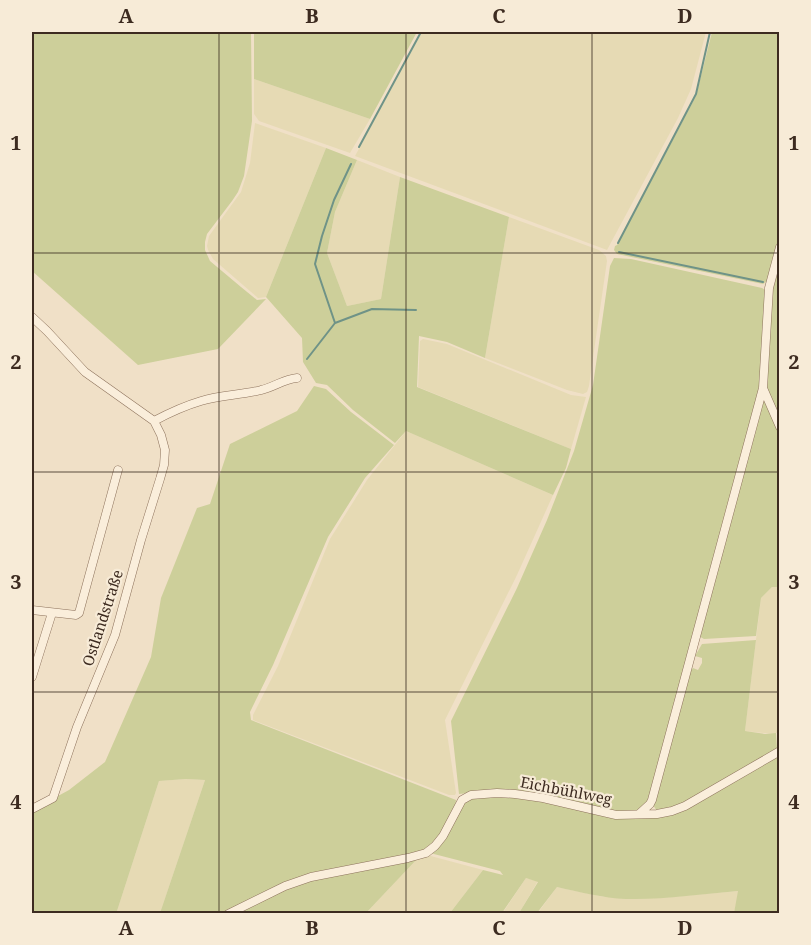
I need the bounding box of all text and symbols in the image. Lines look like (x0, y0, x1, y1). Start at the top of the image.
text: A (118, 2, 134, 29)
text: B (305, 2, 319, 29)
text: C (492, 2, 506, 29)
text: D (677, 2, 693, 29)
text: 1 (10, 129, 22, 156)
text: 1 (788, 129, 800, 156)
text: 2 (10, 348, 22, 375)
text: 2 (788, 348, 800, 375)
street label: Ostlandstraße (77, 567, 127, 668)
text: 3 (10, 568, 22, 595)
text: 3 (788, 568, 800, 595)
street label: Eichbühlweg (519, 771, 614, 809)
text: 4 (10, 788, 22, 815)
text: 4 (788, 788, 800, 815)
text: A (118, 914, 134, 941)
text: B (305, 914, 319, 941)
text: C (492, 914, 506, 941)
text: D (677, 914, 693, 941)

